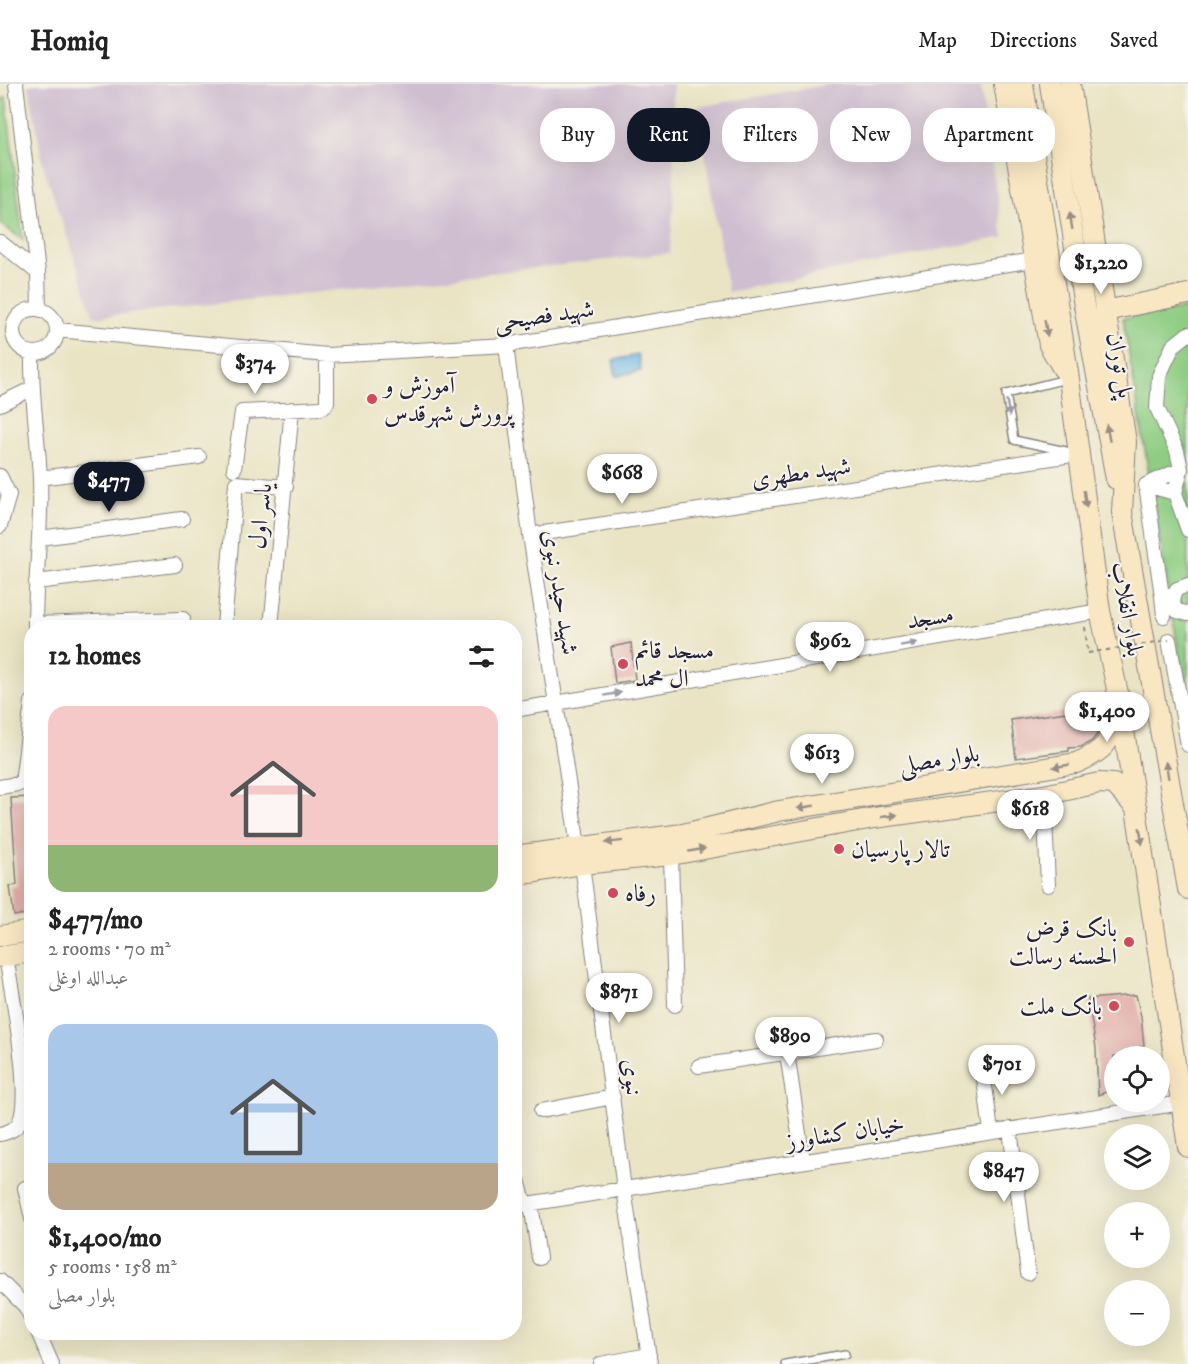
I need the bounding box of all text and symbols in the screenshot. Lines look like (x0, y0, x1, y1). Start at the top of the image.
text: Homiq (30, 24, 109, 59)
text: Map (918, 28, 957, 54)
text: Directions (990, 28, 1077, 54)
text: Saved (1110, 28, 1158, 54)
chip: Buy (540, 108, 615, 162)
chip: Rent (627, 108, 710, 162)
chip: Filters (722, 108, 818, 162)
chip: New (830, 108, 911, 162)
chip: Apartment (923, 108, 1055, 162)
one-way arrow (1067, 211, 1076, 230)
pin: $1,220 (1052, 244, 1150, 295)
text: $1,220 (1074, 251, 1128, 276)
street label: شهید فصیحی (492, 294, 596, 339)
one-way arrow (1042, 318, 1051, 337)
street label: پل توران (1098, 330, 1141, 402)
pin: $374 (219, 344, 291, 395)
text: $374 (235, 351, 275, 376)
place label: آموزش و پرورش شهرقدس (381, 371, 516, 429)
marker: آموزش و پرورش شهرقدس (365, 392, 379, 406)
one-way arrow (1004, 399, 1013, 418)
one-way arrow (1103, 424, 1112, 443)
street label: شهید مطهری (749, 451, 853, 495)
pin: $668 (586, 454, 658, 505)
text: $668 (601, 461, 643, 486)
pin: $477 (73, 462, 145, 513)
text: $477 (88, 469, 130, 494)
street label: یاسر اول (243, 480, 280, 550)
one-way arrow (1080, 490, 1089, 509)
street label: شهید حیدر نبوی (535, 527, 585, 657)
street label: بلوار انقلاب (1104, 559, 1150, 659)
street label: مسجد (904, 599, 956, 637)
pin: $962 (794, 622, 866, 673)
text: $962 (809, 629, 851, 654)
place label: مسجد قائم ال محمد (635, 636, 714, 694)
one-way arrow (899, 639, 918, 648)
text: 12 homes (48, 640, 141, 673)
icon: filters (465, 640, 498, 673)
marker: مسجد قائم ال محمد (616, 657, 630, 671)
one-way arrow (604, 689, 623, 698)
pin: $1,400 (1058, 692, 1156, 743)
text: $1,400 (1078, 699, 1136, 724)
pin: $613 (786, 734, 858, 785)
street label: بلوار مصلی (897, 739, 982, 782)
text: $613 (804, 741, 840, 766)
icon: home (219, 745, 327, 853)
one-way arrow (1162, 760, 1171, 779)
one-way arrow (1051, 761, 1070, 770)
pin: $618 (994, 790, 1066, 841)
text: $618 (1011, 797, 1049, 822)
one-way arrow (796, 802, 815, 811)
one-way arrow (880, 812, 899, 821)
one-way arrow (1137, 827, 1146, 846)
place label: تالار پارسیان (851, 835, 950, 866)
one-way arrow (605, 837, 624, 846)
marker: تالار پارسیان (832, 842, 846, 856)
one-way arrow (688, 845, 707, 854)
place label: رفاه (625, 879, 656, 909)
marker: رفاه (606, 886, 620, 900)
text: $477/mo (48, 904, 143, 937)
place label: بانک قرض الحسنه رسالت (1009, 914, 1117, 972)
marker: بانک قرض الحسنه رسالت (1122, 935, 1136, 949)
text: 2 rooms · 70 m² (48, 937, 171, 962)
text: عبدالله اوغلی (48, 966, 129, 991)
pin: $871 (583, 973, 655, 1024)
text: $871 (600, 980, 638, 1005)
place label: بانک ملت (1020, 992, 1102, 1022)
marker: بانک ملت (1107, 999, 1121, 1013)
pin: $890 (754, 1017, 826, 1068)
text: $890 (769, 1024, 811, 1049)
pin: $701 (966, 1045, 1038, 1096)
map controls (1104, 1046, 1170, 1346)
button: locate (1104, 1046, 1170, 1112)
text: $701 (982, 1052, 1022, 1077)
street label: نبوی (615, 1057, 649, 1097)
icon: home (219, 1063, 327, 1171)
street label: خیابان کشاورز (782, 1109, 907, 1157)
button: layers (1104, 1124, 1170, 1190)
pin: $847 (968, 1152, 1040, 1203)
text: $847 (983, 1159, 1025, 1184)
button: + (1104, 1202, 1170, 1268)
text: $1,400/mo (48, 1222, 161, 1255)
text: 5 rooms · 158 m² (48, 1255, 177, 1280)
button: − (1104, 1280, 1170, 1346)
text: بلوار مصلی (48, 1284, 115, 1309)

